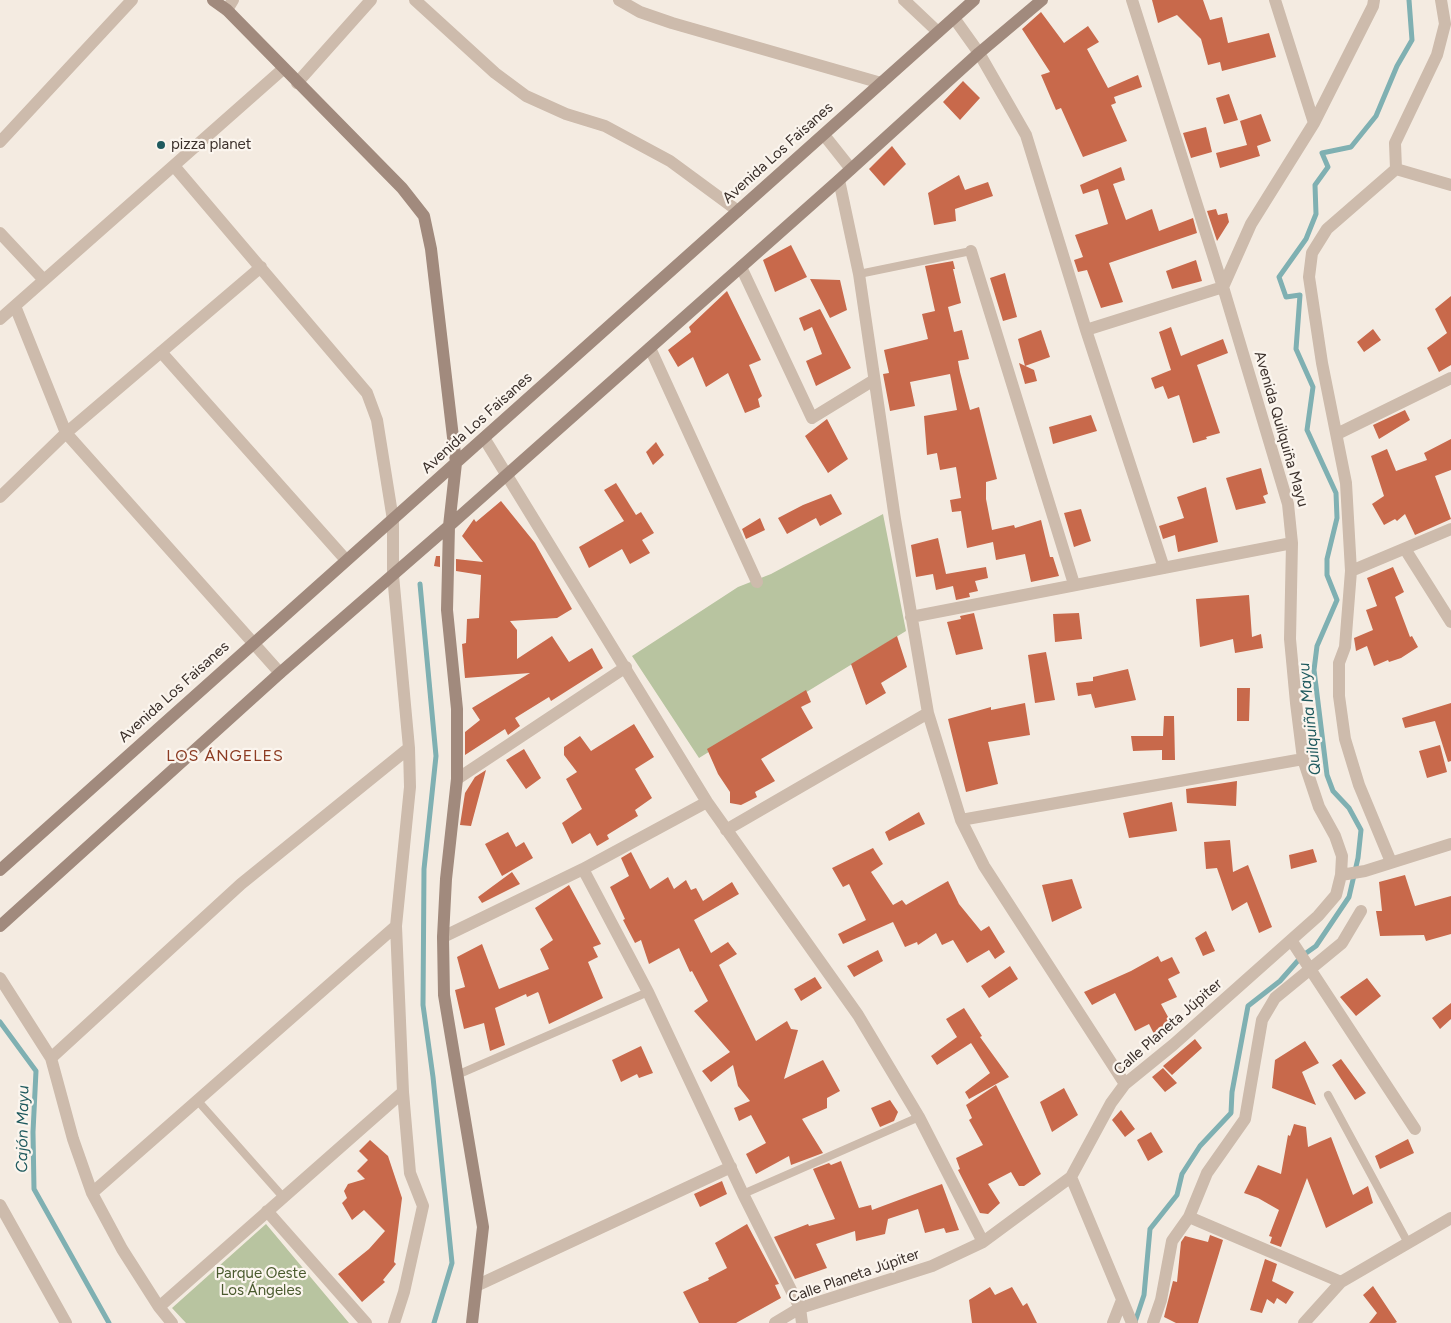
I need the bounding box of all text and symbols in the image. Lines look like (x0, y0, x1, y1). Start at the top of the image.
street label: Avenida Los Faisanes (719, 99, 837, 207)
place label: pizza planet (171, 136, 251, 154)
marker: pizza planet (155, 139, 167, 151)
street label: Avenida Quilquiña Mayu (1250, 349, 1312, 509)
street label: Avenida Los Faisanes (418, 369, 536, 477)
street label: Avenida Los Faisanes (115, 638, 233, 746)
water label: Quilquiña Mayu (1295, 662, 1325, 776)
district label: LOS ÁNGELES (165, 746, 285, 766)
street label: Calle Planeta Júpiter (1110, 975, 1226, 1079)
water label: Cajón Mayu (13, 1085, 33, 1173)
street label: Calle Planeta Júpiter (786, 1245, 922, 1307)
park label: Parque Oeste Los Ángeles (216, 1265, 306, 1300)

